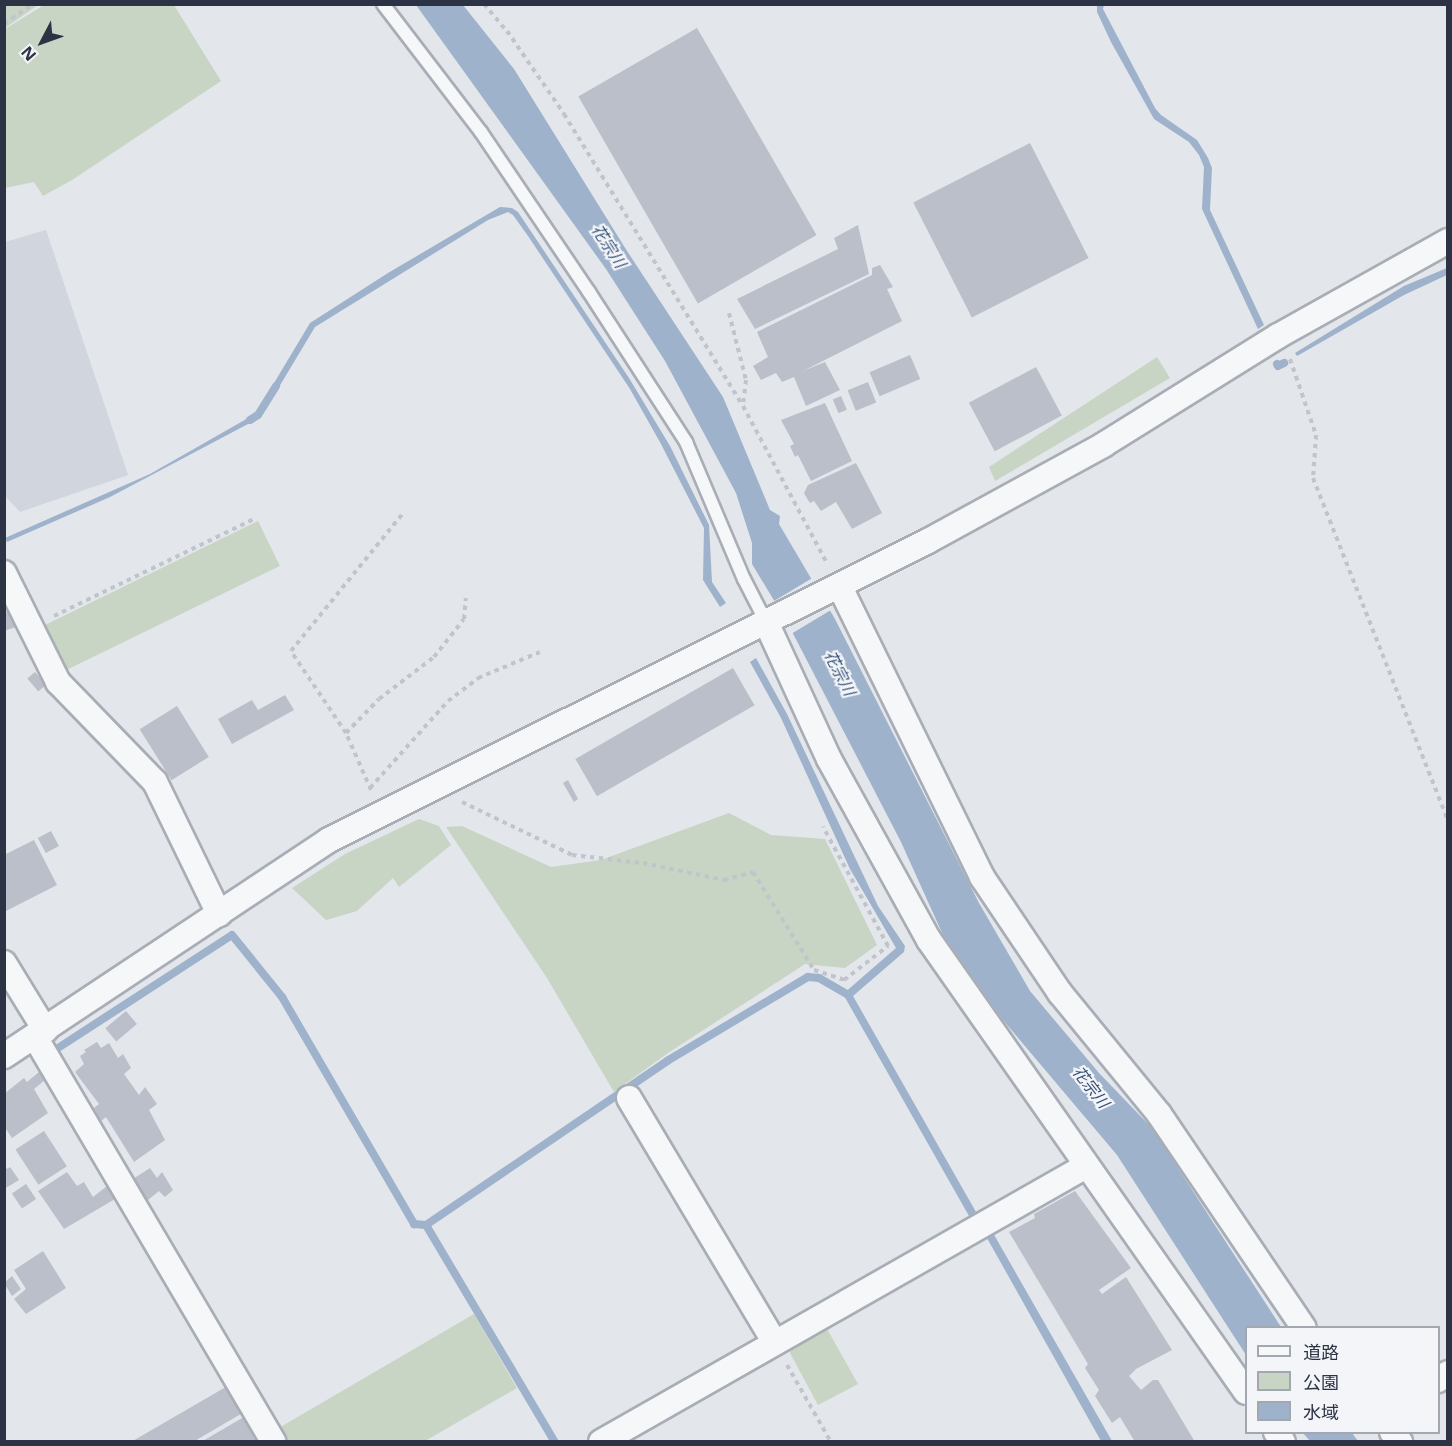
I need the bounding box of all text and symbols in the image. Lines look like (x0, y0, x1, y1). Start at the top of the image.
north arrow (12, 12, 72, 72)
text: N (16, 42, 41, 66)
water label: 花宗川 (588, 221, 630, 271)
water label: 花宗川 (821, 647, 859, 699)
water label: 花宗川 (1069, 1062, 1113, 1112)
legend (1245, 1326, 1440, 1434)
text: 道路 (1303, 1340, 1339, 1364)
text: 公園 (1303, 1370, 1339, 1394)
text: 水域 (1303, 1400, 1339, 1424)

